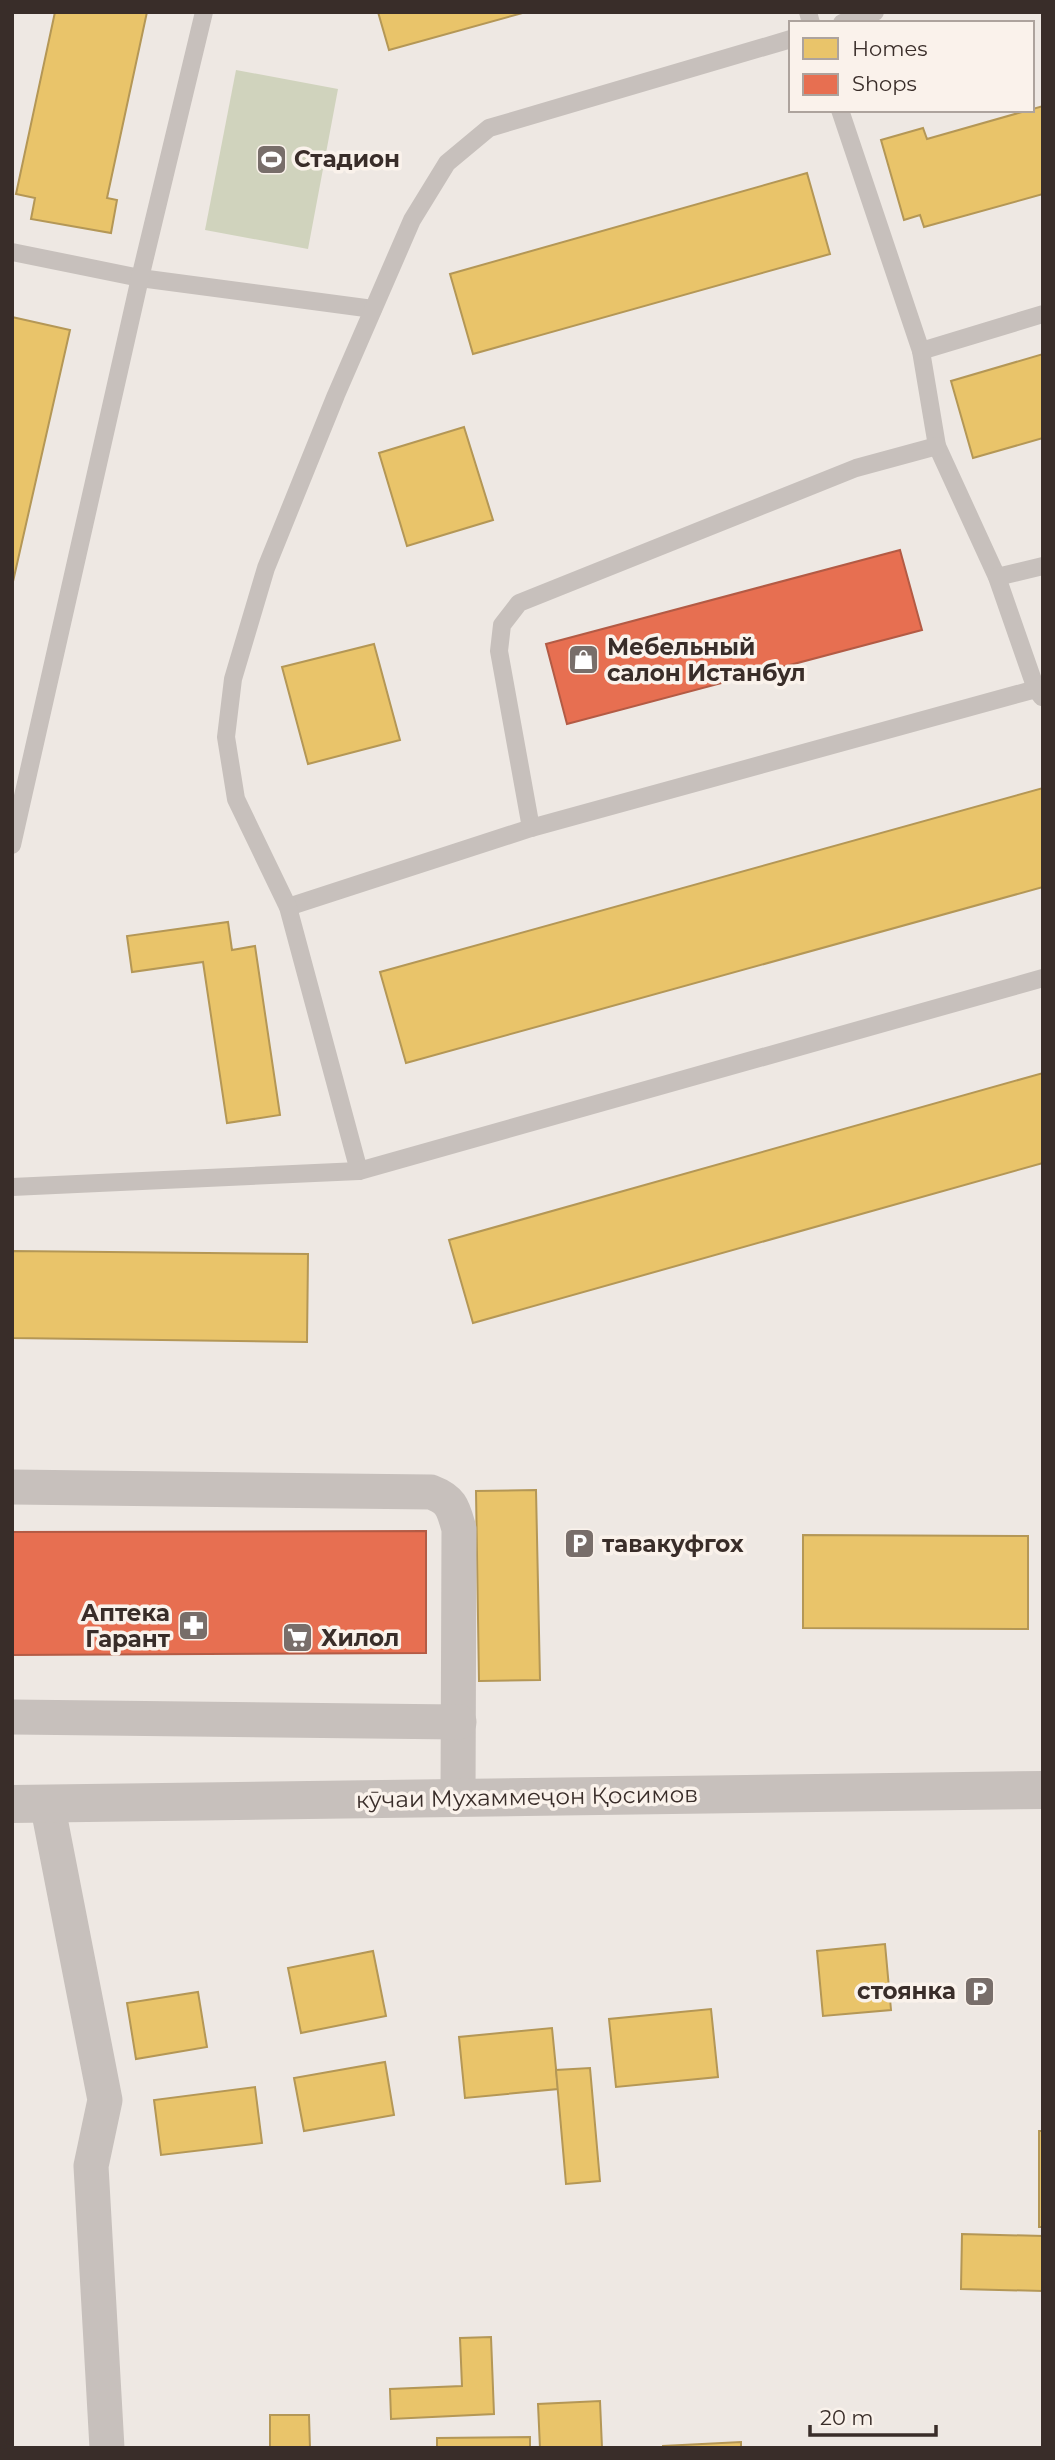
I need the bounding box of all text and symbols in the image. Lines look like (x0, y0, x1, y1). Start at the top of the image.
legend (789, 21, 1034, 112)
text: Homes (852, 36, 927, 61)
text: Shops (852, 71, 917, 96)
sports icon: Стадион (254, 142, 288, 176)
place label: Стадион (294, 145, 400, 173)
place label: Мебельный салон Истанбул (607, 633, 806, 687)
shop icon: Мебельный салон Истанбул (567, 643, 601, 677)
parking icon: тавакуфгох (562, 1527, 596, 1561)
place label: тавакуфгох (602, 1530, 744, 1558)
place label: Аптека Гарант (81, 1599, 171, 1653)
pharmacy icon: Аптека Гарант (176, 1609, 210, 1643)
supermarket icon: Хилол (281, 1621, 315, 1655)
place label: Хилол (321, 1624, 399, 1652)
street label: кӯчаи Мухаммеҷон Қосимов (356, 1780, 698, 1814)
parking icon: стоянка (962, 1974, 996, 2008)
place label: стоянка (857, 1977, 956, 2005)
scale bar (810, 2394, 936, 2438)
text: 20 m (820, 2405, 874, 2430)

